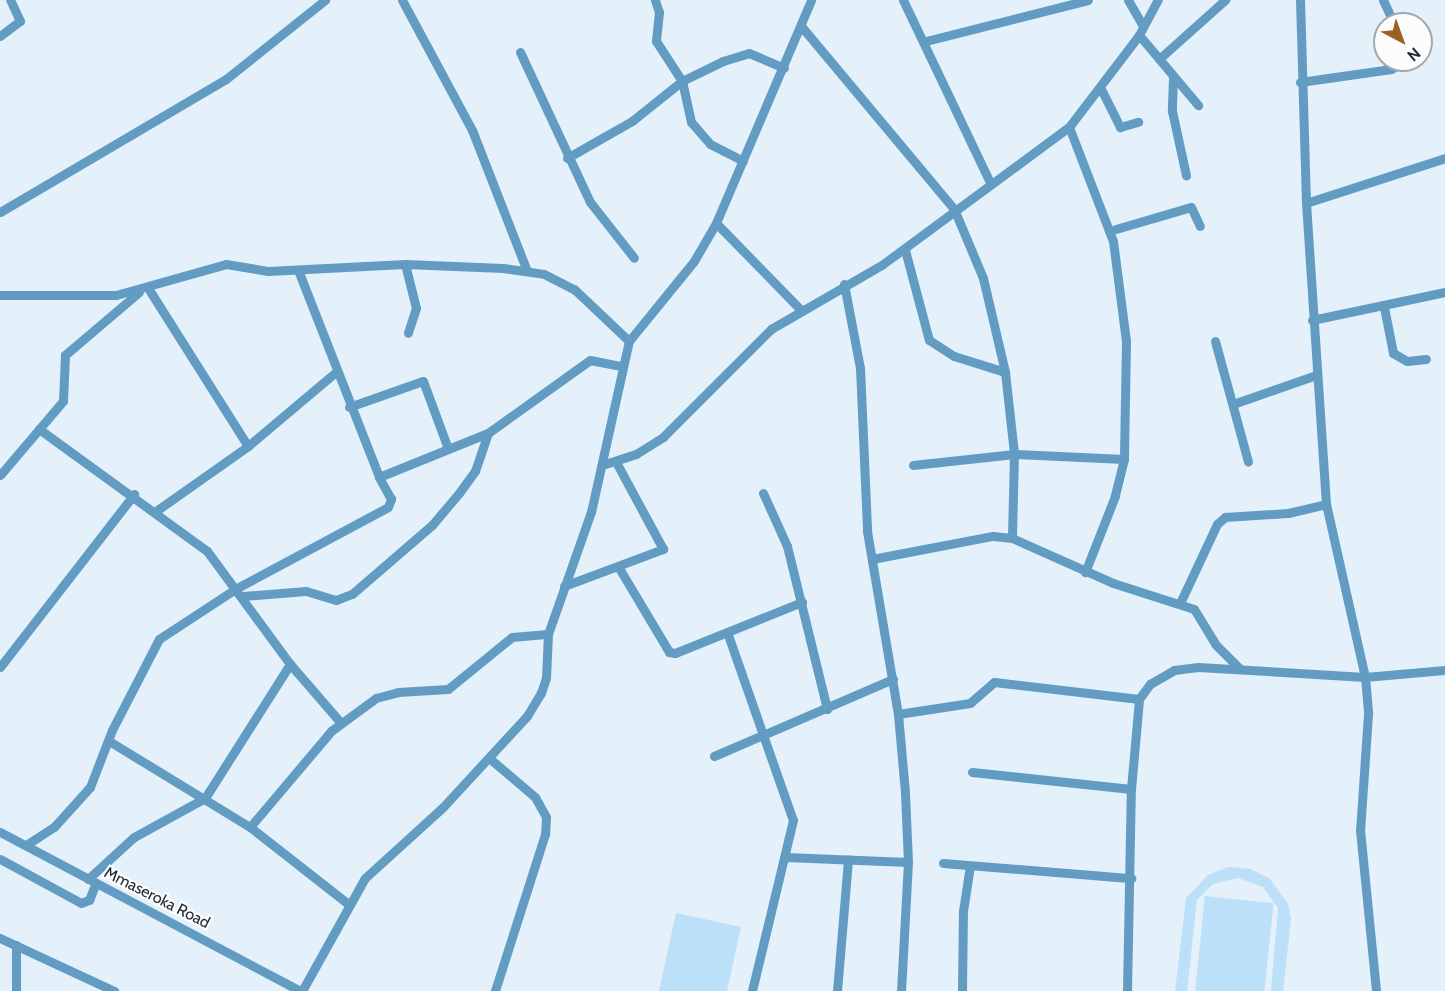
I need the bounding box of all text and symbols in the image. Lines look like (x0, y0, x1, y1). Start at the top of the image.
north arrow (1373, 12, 1433, 72)
text: N (1403, 44, 1424, 65)
street label: Mmaseroka Road (101, 863, 213, 933)

